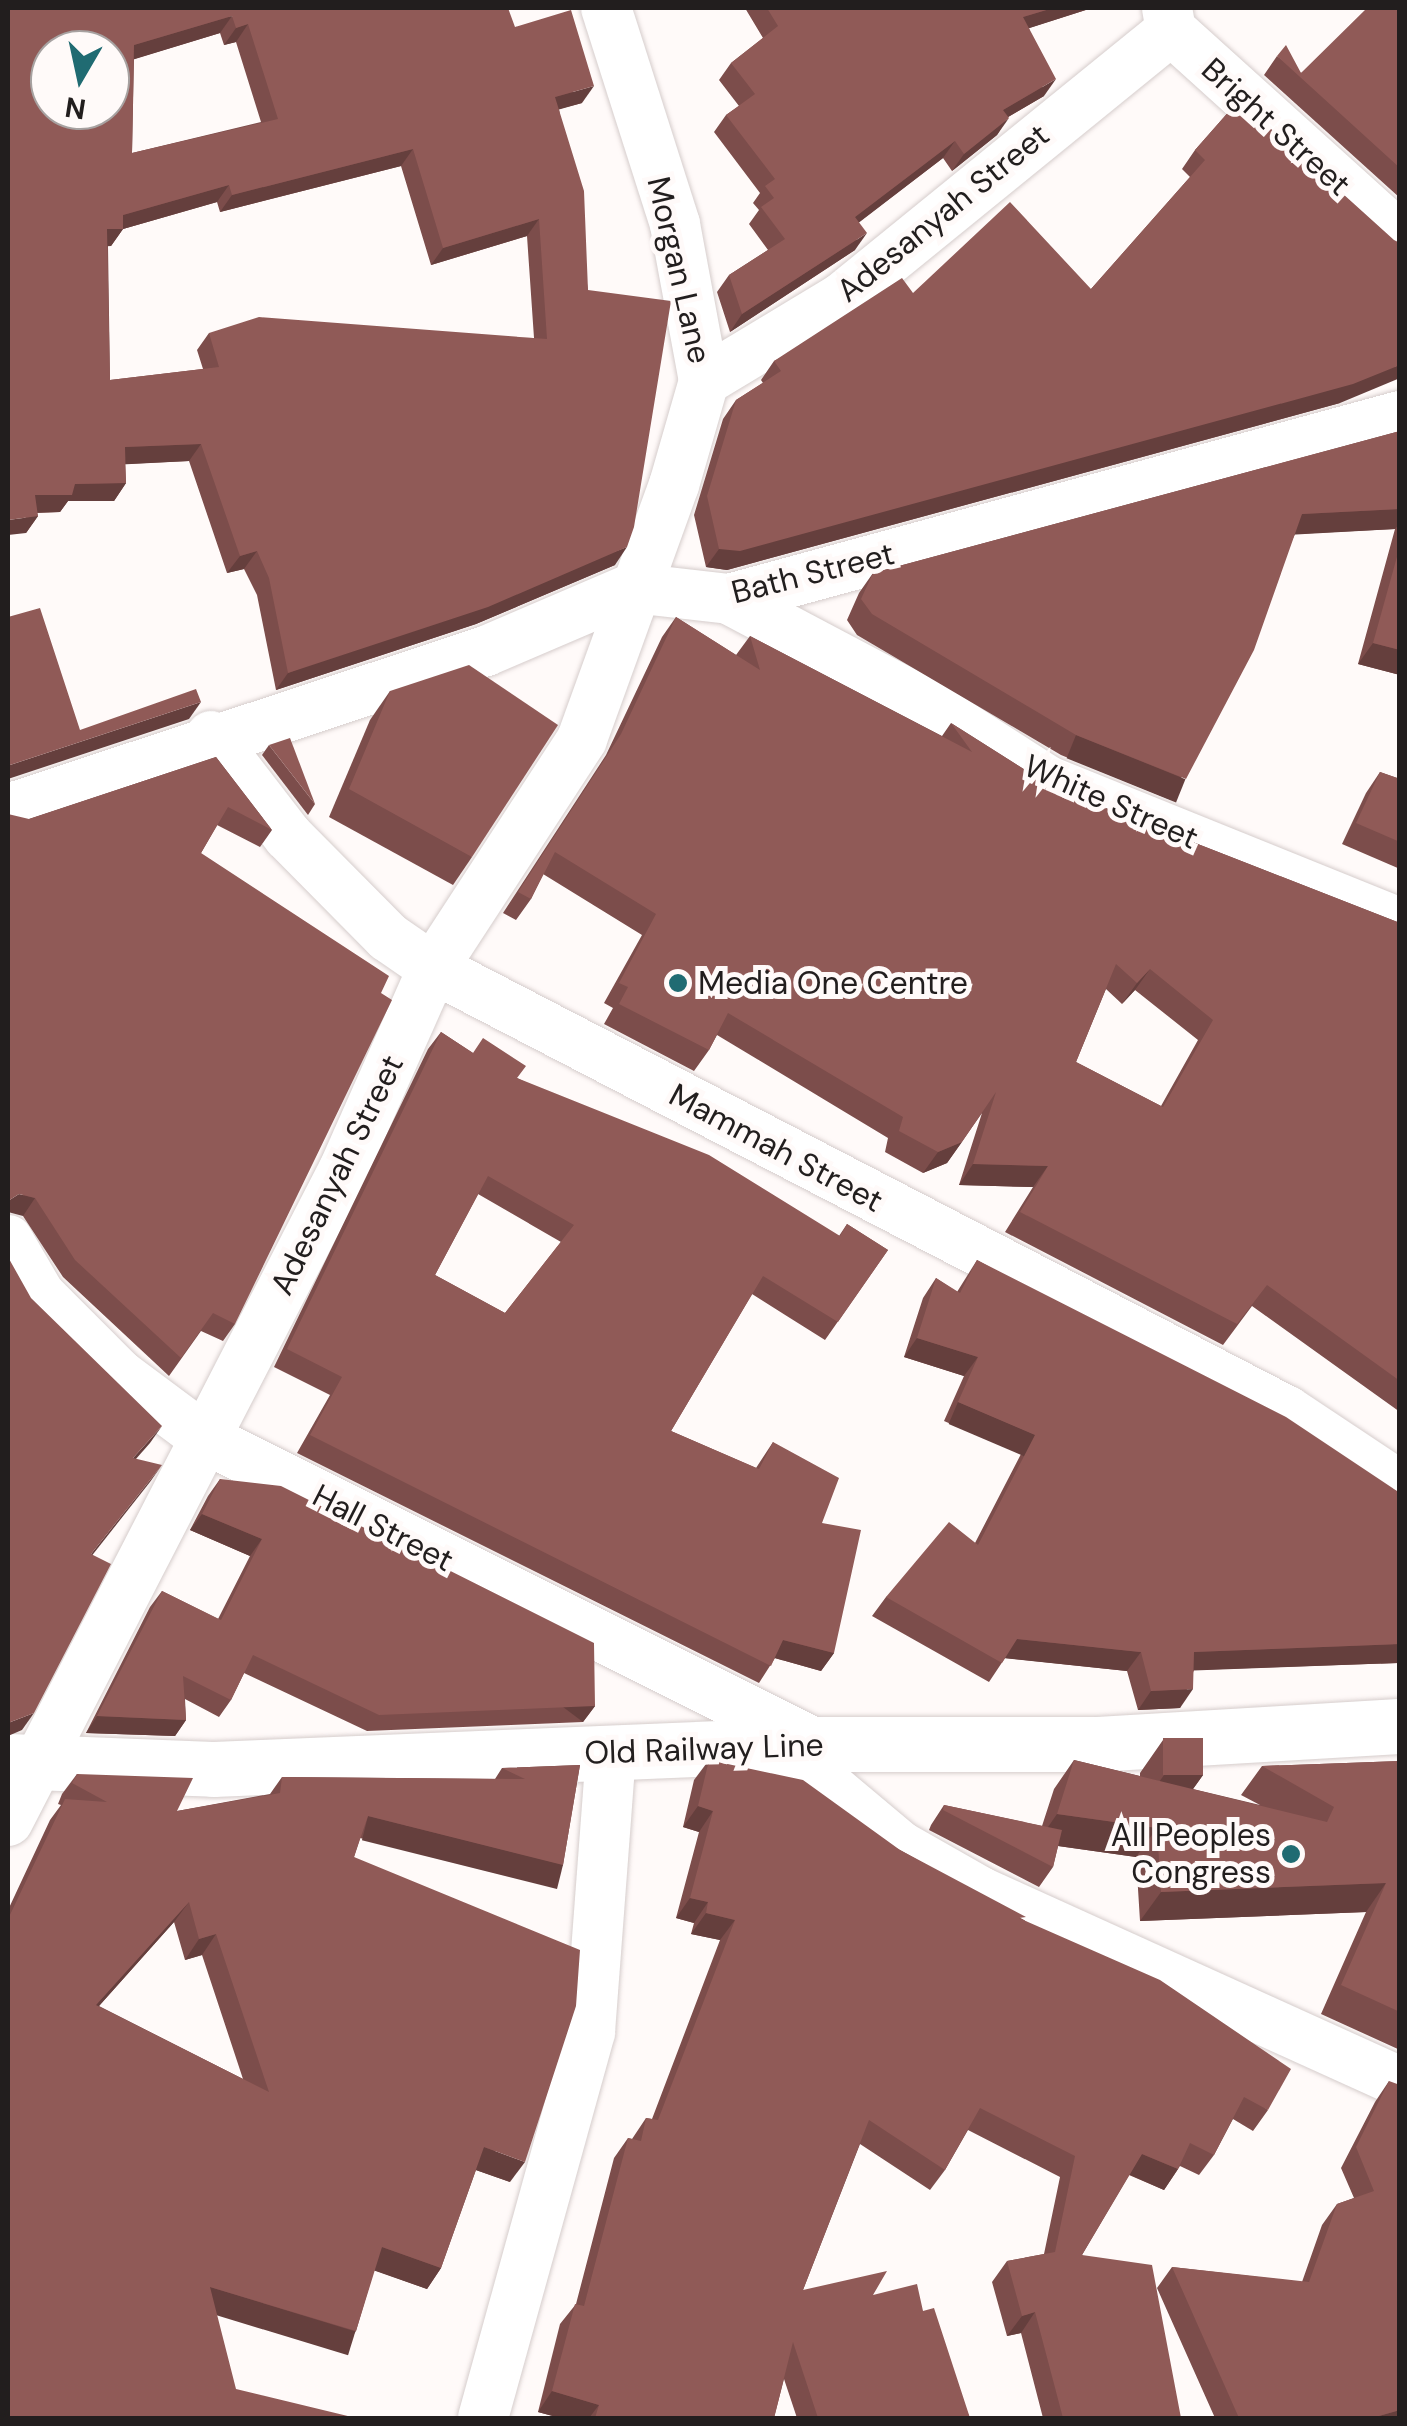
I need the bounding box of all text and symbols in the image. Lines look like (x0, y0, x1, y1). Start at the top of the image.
north arrow (30, 30, 130, 130)
street label: Bright Street (1194, 50, 1358, 204)
text: N (63, 88, 89, 128)
street label: Adesanyah Street (829, 116, 1057, 310)
street label: Morgan Lane (639, 173, 719, 367)
street label: Bath Street (728, 534, 898, 612)
street label: White Street (1018, 747, 1204, 857)
place label: Media One Centre (698, 964, 968, 1002)
marker: Media One Centre (667, 972, 689, 994)
street label: Adesanyah Street (262, 1049, 412, 1301)
street label: Mammah Street (663, 1076, 889, 1220)
street label: Hall Street (306, 1476, 460, 1580)
street label: Old Railway Line (584, 1726, 824, 1772)
place label: All Peoples Congress (1111, 1817, 1271, 1892)
marker: All Peoples Congress (1280, 1843, 1302, 1865)

